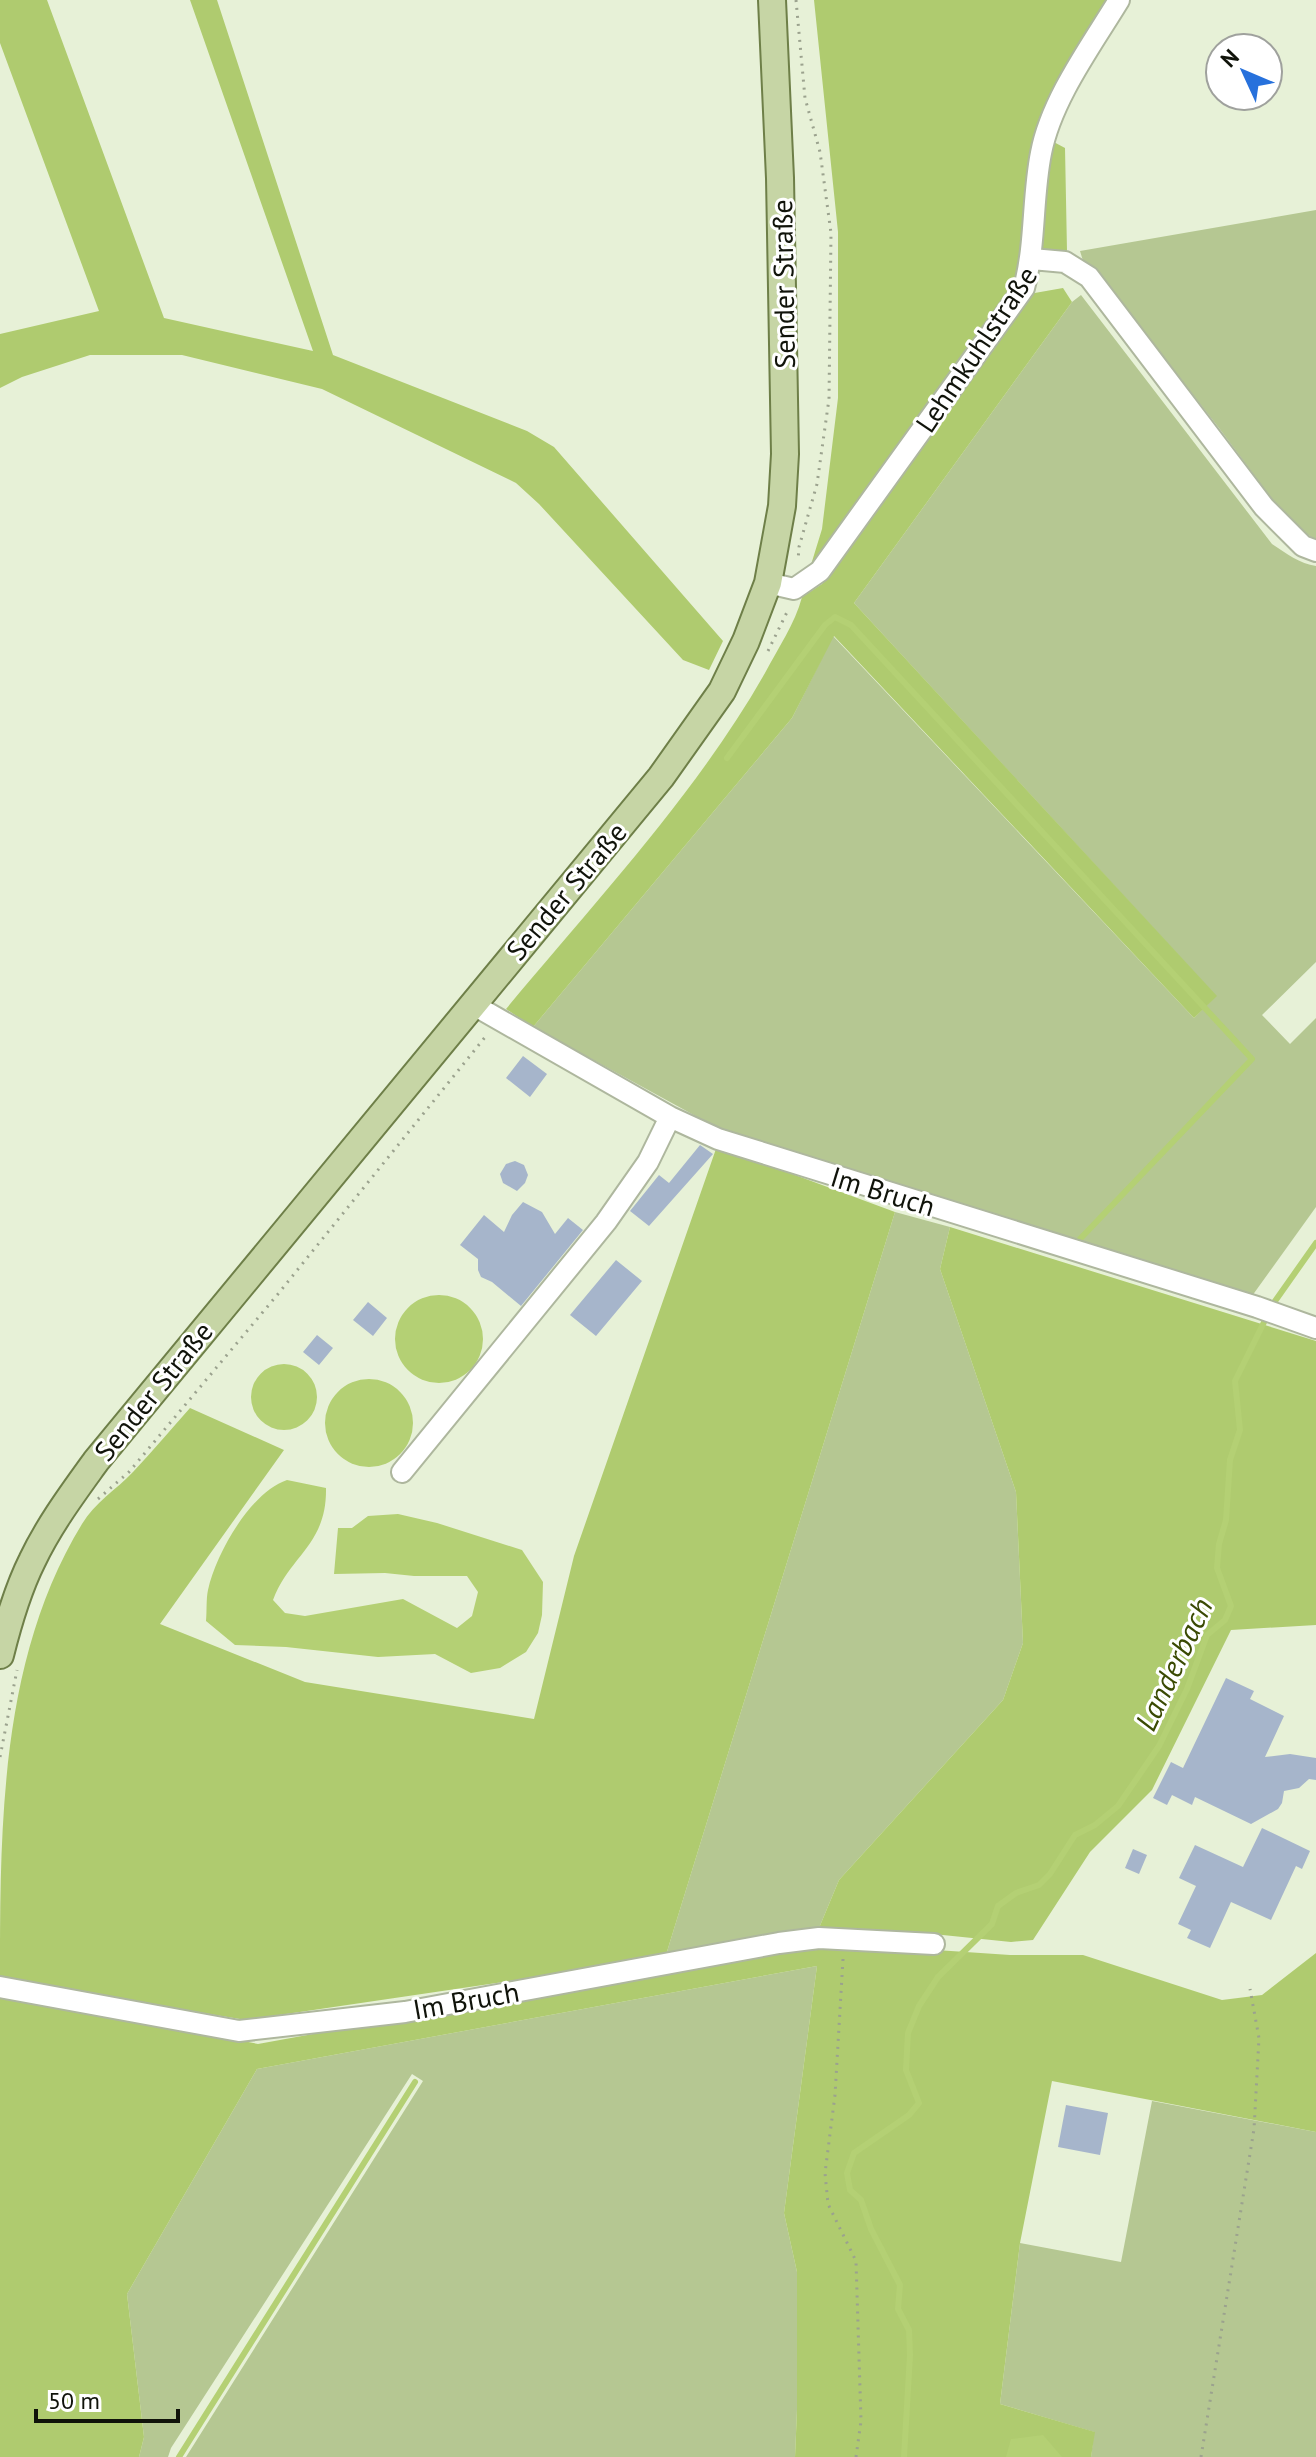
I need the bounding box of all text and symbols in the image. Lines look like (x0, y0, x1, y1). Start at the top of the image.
north arrow (1204, 32, 1284, 112)
text: N (1215, 43, 1245, 73)
street label: Sender Straße (763, 199, 803, 369)
street label: Lehmkuhlstraße (907, 259, 1045, 439)
street label: Sender Straße (497, 814, 635, 968)
street label: Im Bruch (826, 1158, 940, 1224)
street label: Sender Straße (85, 1314, 221, 1468)
water label: Landerbach (1125, 1592, 1221, 1736)
street label: Im Bruch (410, 1972, 522, 2028)
scale bar (36, 2373, 178, 2423)
text: 50 m (48, 2385, 100, 2416)

